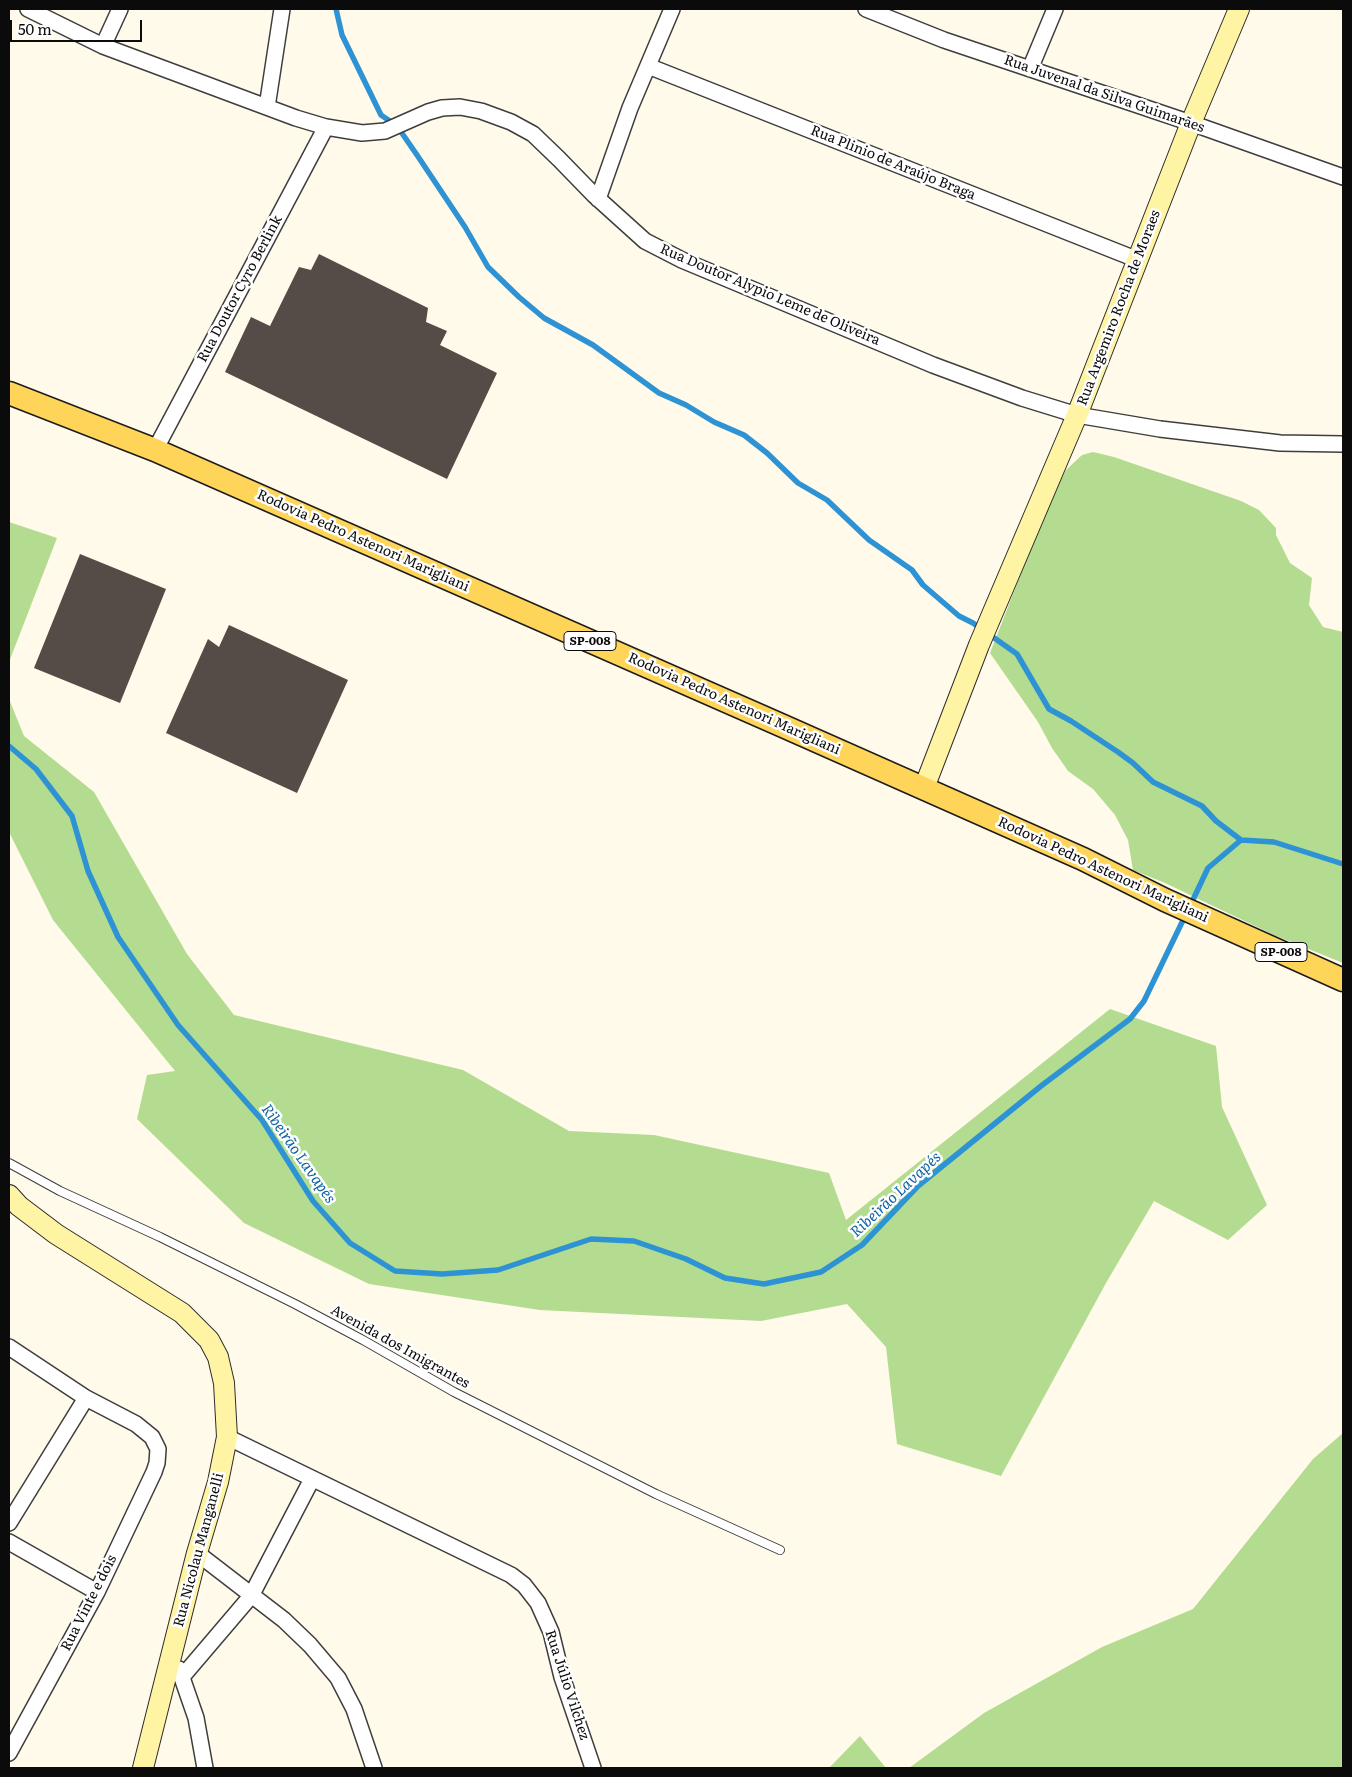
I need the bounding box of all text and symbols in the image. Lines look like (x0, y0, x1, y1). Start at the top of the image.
scale bar (12, 10, 145, 42)
text: 50 m (18, 17, 52, 40)
street label: Rua Juvenal da Silva Guimarães (1001, 52, 1207, 136)
street label: Rua Plinio de Araújo Braga (808, 122, 978, 204)
street label: Rua Argemiro Rocha de Moraes (1074, 208, 1164, 408)
street label: Rua Doutor Cyro Berlink (194, 213, 286, 365)
street label: Rua Doutor Alypio Leme de Oliveira (657, 241, 883, 349)
street label: Rodovia Pedro Astenori Marigliani (254, 486, 472, 596)
road number: SP-008 (564, 631, 616, 650)
street label: Rodovia Pedro Astenori Marigliani (625, 649, 843, 759)
street label: Rodovia Pedro Astenori Marigliani (995, 814, 1211, 926)
road number: SP-008 (1255, 942, 1307, 962)
water label: Ribeirão Lavapés (257, 1101, 339, 1207)
water label: Ribeirão Lavapés (847, 1149, 945, 1241)
street label: Avenida dos Imigrantes (328, 1302, 472, 1392)
street label: Rua Nicolau Manganelli (170, 1471, 228, 1629)
street label: Rua Vinte e dois (58, 1552, 120, 1654)
street label: Rua Júlio Vilchez (541, 1628, 593, 1742)

